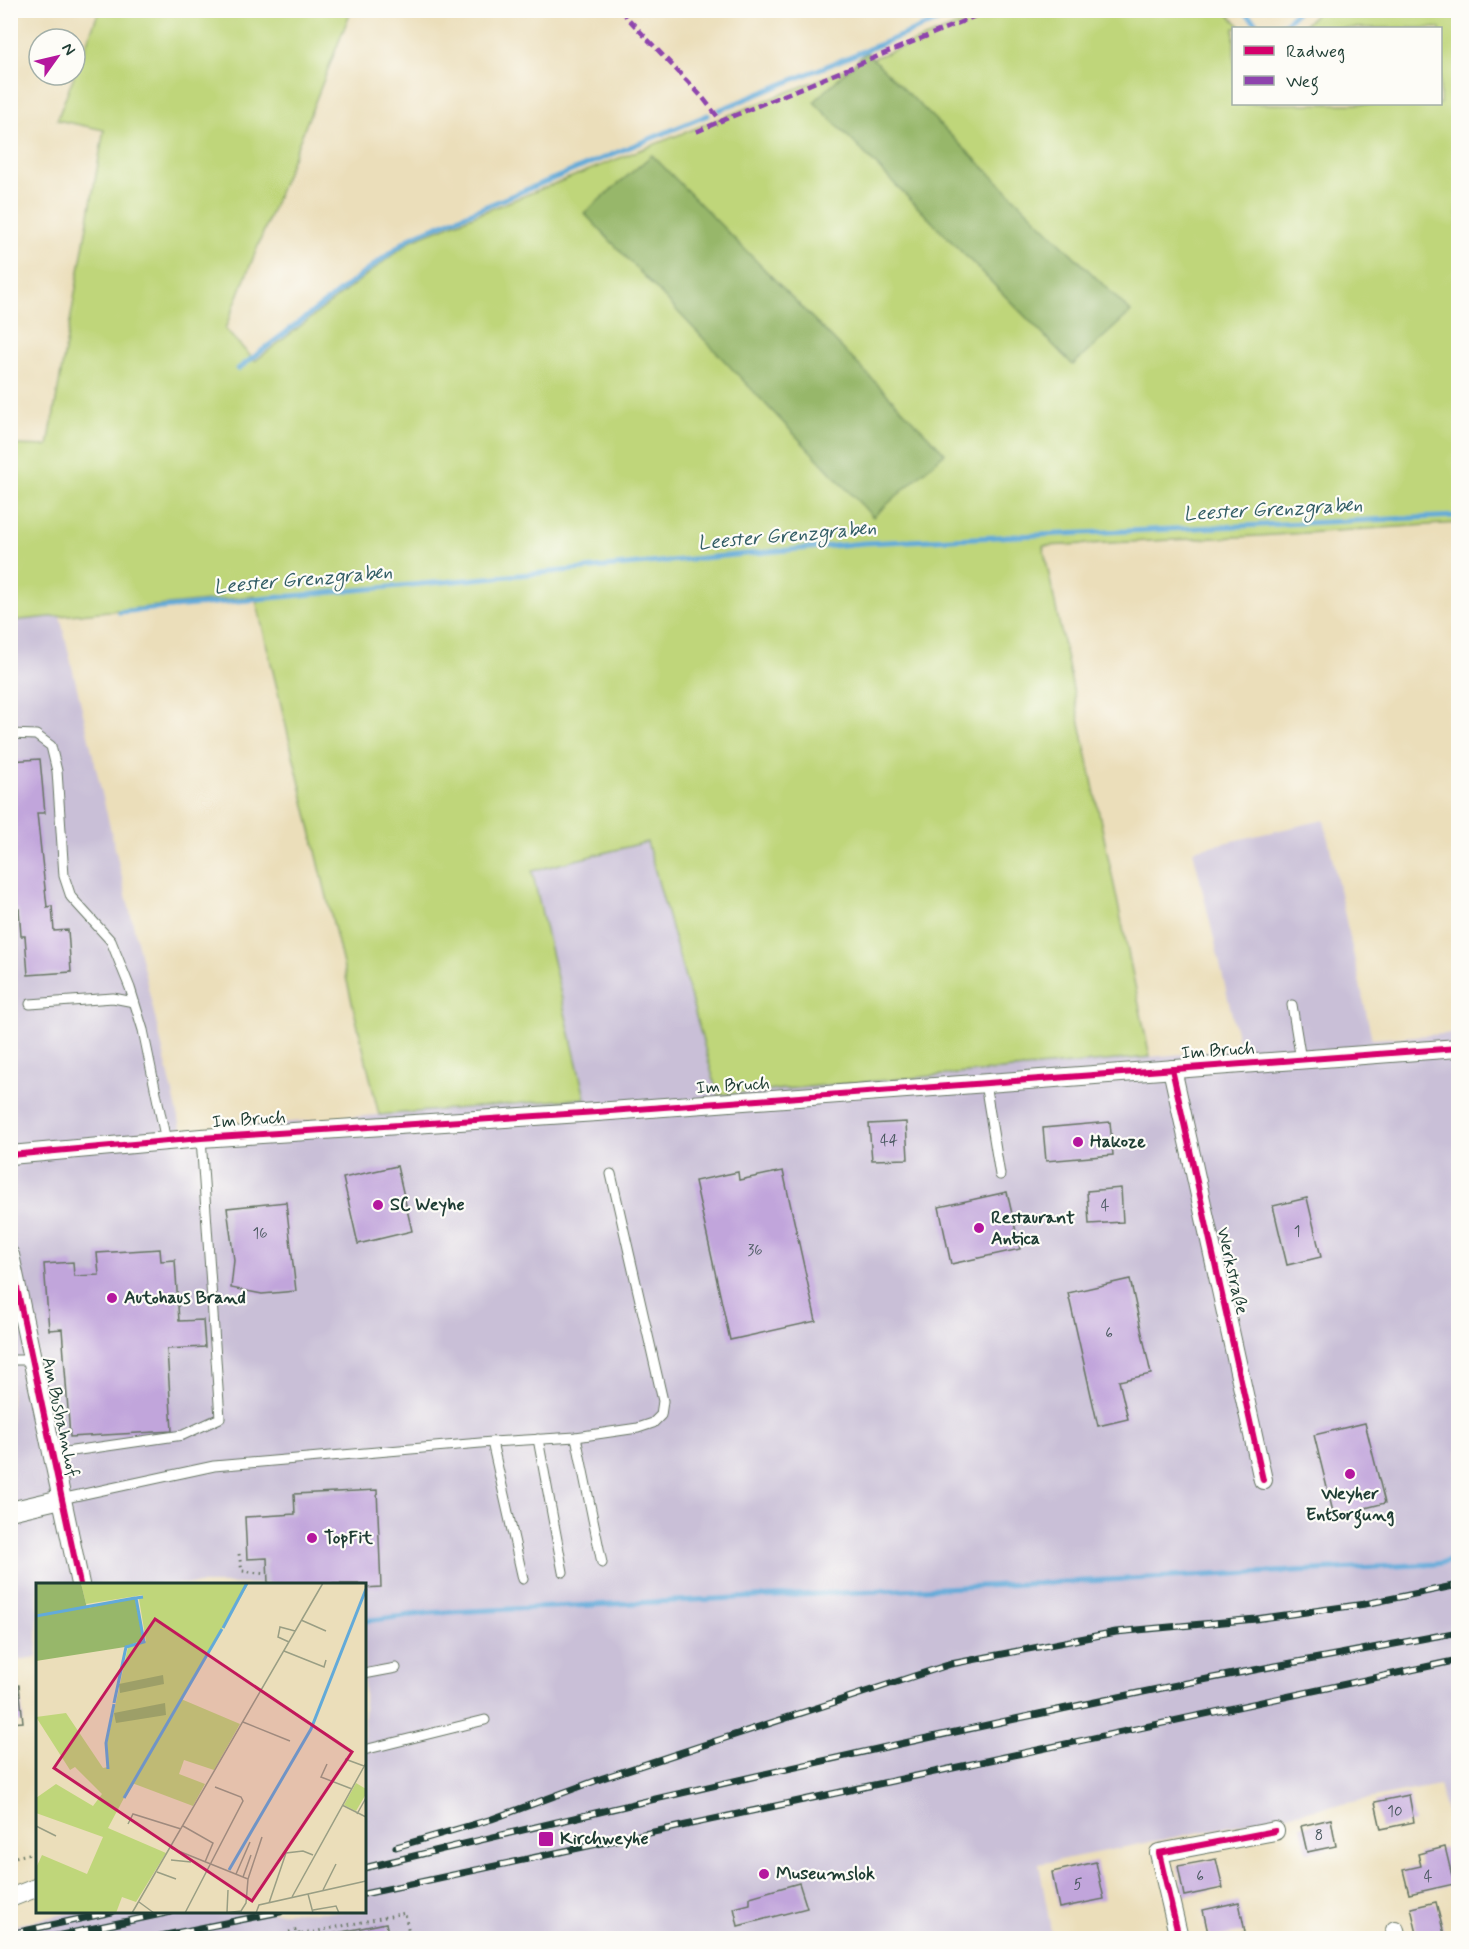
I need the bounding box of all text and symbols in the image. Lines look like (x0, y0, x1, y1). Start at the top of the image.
north arrow (27, 27, 87, 87)
legend (1232, 27, 1442, 105)
text: N (57, 39, 80, 60)
text: Radweg (1286, 40, 1345, 64)
text: Weg (1286, 70, 1319, 96)
water label: Leester Grenzgraben (1183, 492, 1363, 530)
water label: Leester Grenzgraben (697, 515, 878, 559)
water label: Leester Grenzgraben (213, 559, 394, 603)
street label: Im Bruch (1180, 1036, 1256, 1066)
street label: Im Bruch (695, 1071, 771, 1101)
street label: Im Bruch (211, 1105, 287, 1135)
place label: Hakoze (1090, 1130, 1146, 1154)
house number: 44 (880, 1131, 898, 1151)
marker: Hakoze (1071, 1135, 1085, 1149)
place label: SC Weyhe (390, 1193, 465, 1217)
house number: 4 (1101, 1196, 1110, 1216)
marker: SC Weyhe (371, 1198, 385, 1212)
place label: Restaurant Antica (991, 1206, 1075, 1251)
marker: Restaurant Antica (972, 1221, 986, 1235)
house number: 1 (1294, 1222, 1300, 1242)
house number: 16 (252, 1224, 268, 1244)
street label: Werkstraße (1210, 1225, 1254, 1317)
house number: 36 (747, 1241, 763, 1261)
place label: Autohaus Brand (124, 1286, 246, 1310)
marker: Autohaus Brand (105, 1291, 119, 1305)
house number: 6 (1105, 1324, 1113, 1344)
street label: Am Busbahnhof (36, 1355, 85, 1480)
marker: Weyher Entsorgung (1343, 1467, 1357, 1481)
place label: Weyher Entsorgung (1306, 1482, 1394, 1529)
place label: TopFit (324, 1526, 373, 1550)
marker: TopFit (305, 1531, 319, 1545)
inset map (36, 1583, 366, 1913)
house number: 10 (1387, 1802, 1403, 1822)
house number: 8 (1315, 1826, 1323, 1846)
place label: Kirchweyhe (560, 1827, 649, 1851)
marker: Kirchweyhe (537, 1830, 555, 1848)
place label: Museumslok (776, 1862, 875, 1886)
marker: Museumslok (757, 1867, 771, 1881)
house number: 6 (1196, 1867, 1204, 1887)
house number: 4 (1424, 1867, 1433, 1887)
house number: 5 (1073, 1875, 1083, 1895)

